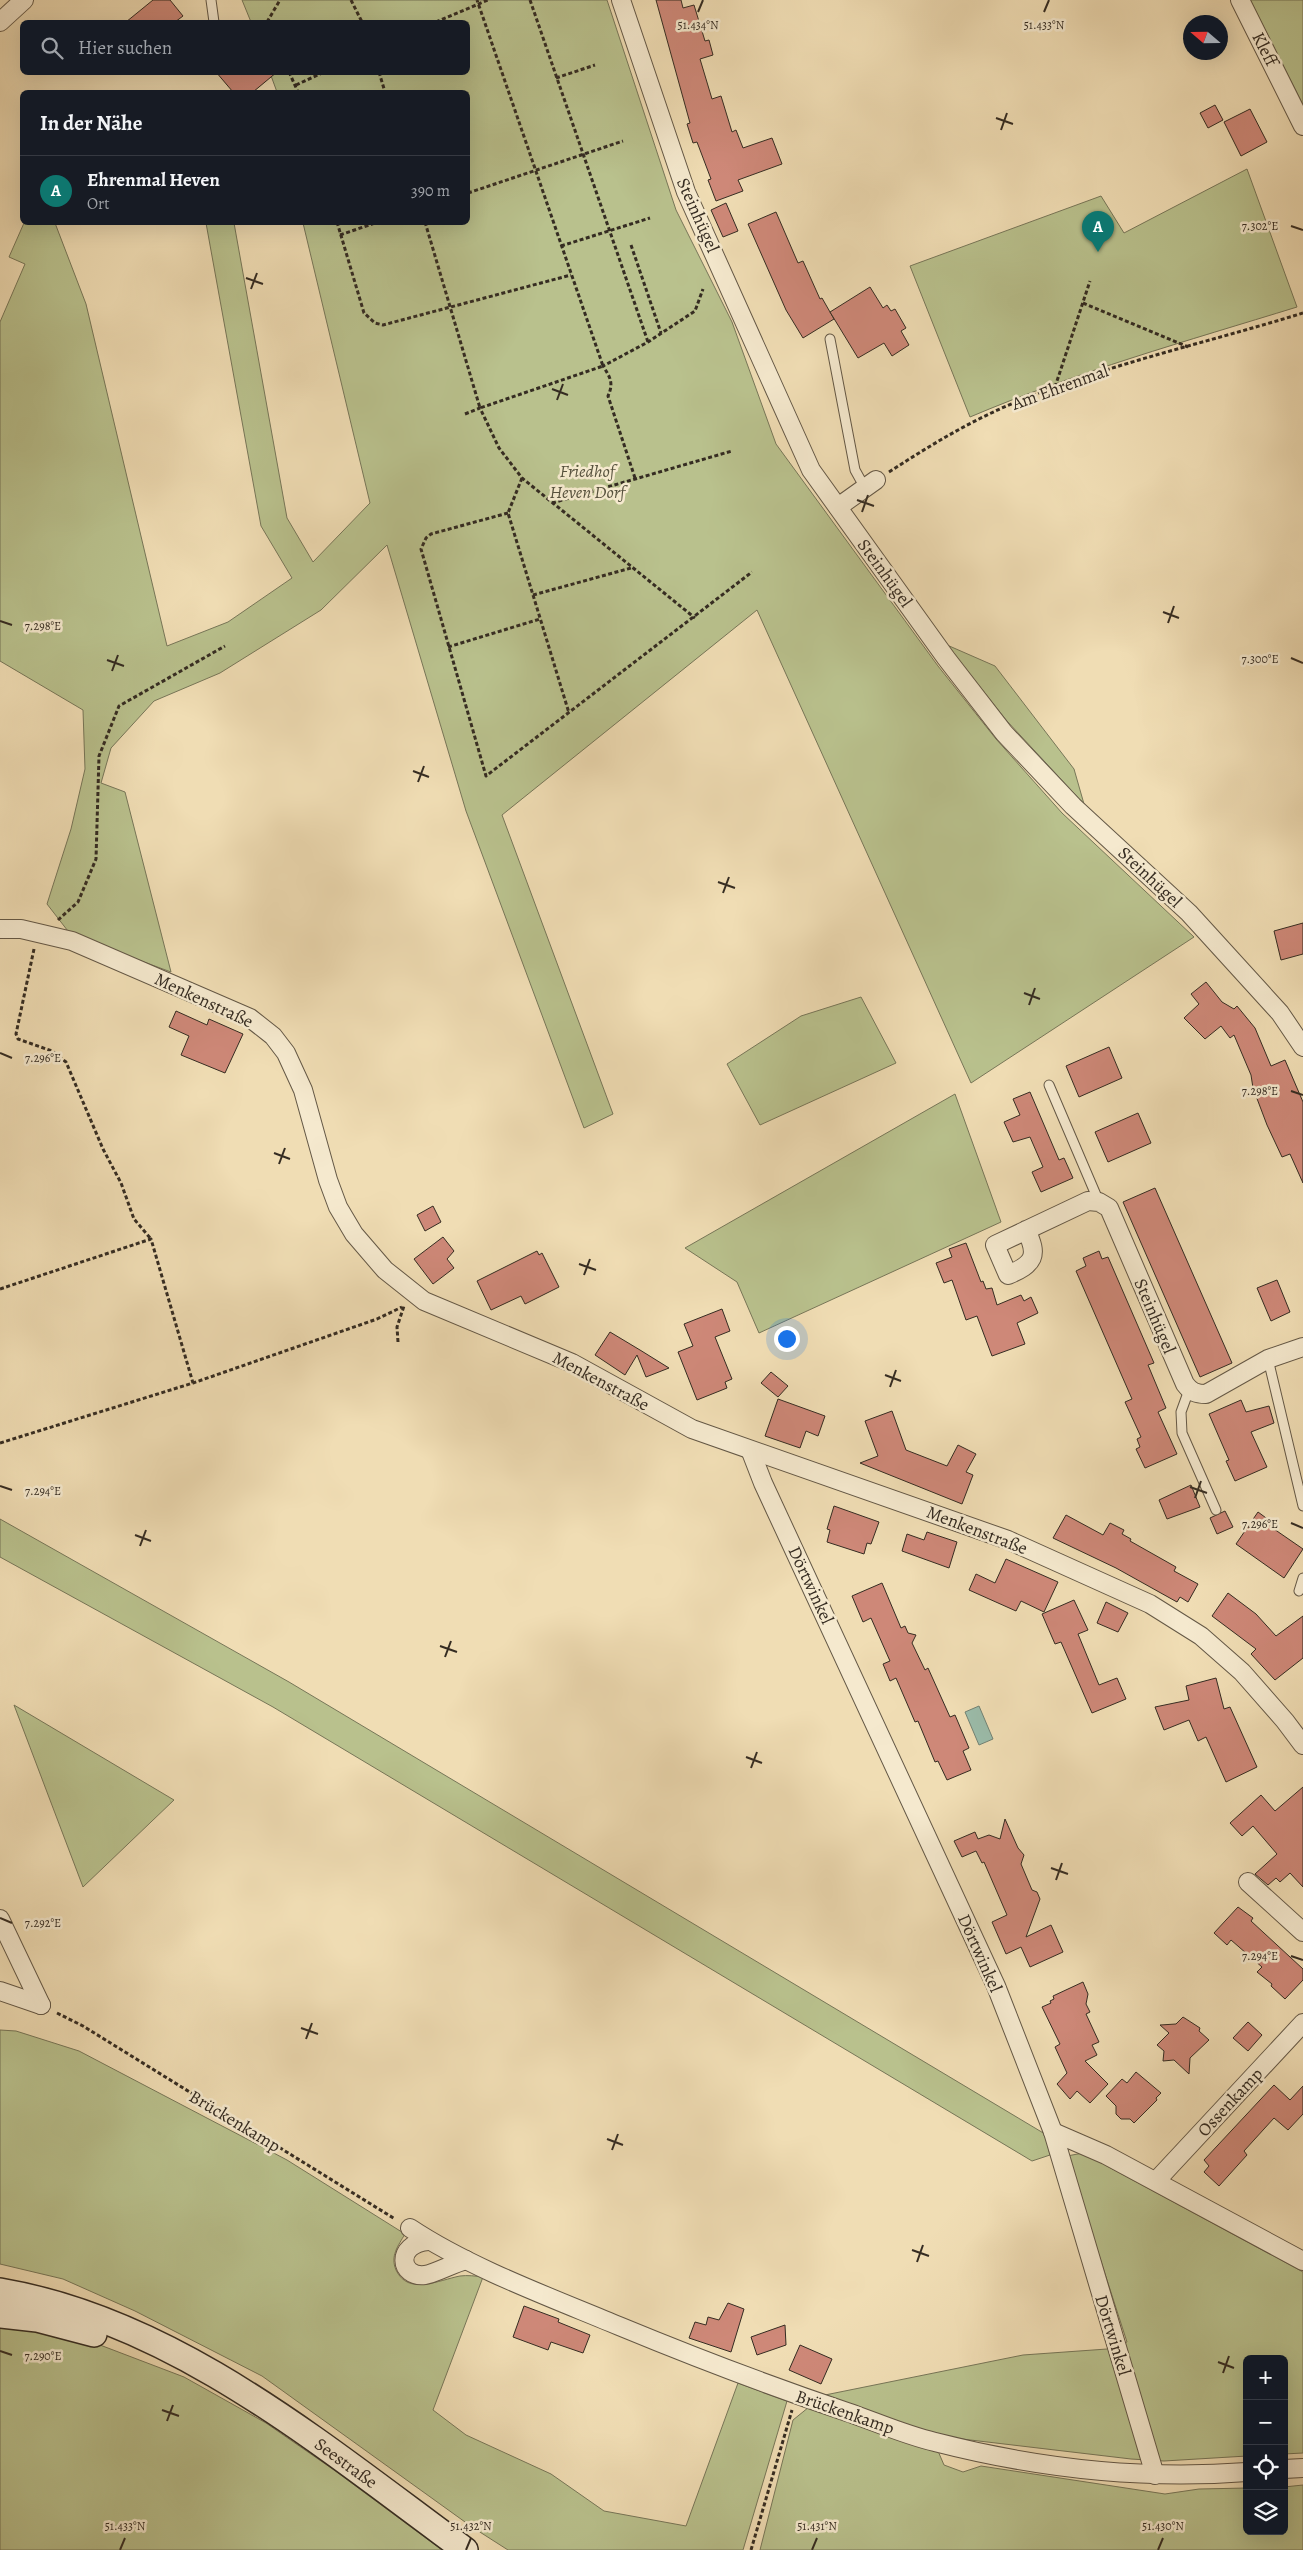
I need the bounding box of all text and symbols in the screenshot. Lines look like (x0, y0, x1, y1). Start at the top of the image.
north arrow (1183, 15, 1228, 60)
text: 51.434°N (677, 17, 719, 33)
text: 51.433°N (1024, 17, 1065, 33)
search box (20, 20, 470, 75)
street label: Kleff (1246, 28, 1285, 73)
icon: search (38, 34, 66, 62)
text: Hier suchen (78, 35, 172, 61)
text: In der Nähe (40, 109, 142, 137)
text: Ehrenmal Heven (87, 167, 220, 193)
street label: Steinhügel (671, 174, 725, 257)
text: A (51, 180, 61, 202)
text: 390 m (411, 180, 450, 202)
text: Ort (87, 193, 109, 215)
pin: A (1082, 211, 1114, 252)
text: 7.302°E (1242, 218, 1278, 234)
street label: Am Ehrenmal (1007, 358, 1112, 416)
park label: Friedhof Heven Dorf (549, 459, 628, 504)
street label: Steinhügel (852, 534, 918, 613)
text: 7.298°E (25, 618, 61, 634)
text: 7.300°E (1241, 651, 1279, 667)
street label: Steinhügel (1113, 841, 1188, 913)
street label: Menkenstraße (151, 967, 257, 1033)
text: 7.296°E (25, 1050, 61, 1066)
text: 7.298°E (1242, 1083, 1278, 1099)
street label: Steinhügel (1128, 1275, 1182, 1358)
your location (774, 1326, 800, 1352)
street label: Menkenstraße (548, 1345, 654, 1417)
text: 7.294°E (25, 1483, 61, 1499)
street label: Menkenstraße (923, 1500, 1031, 1560)
text: 7.296°E (1242, 1516, 1278, 1532)
street label: Dörtwinkel (783, 1542, 840, 1628)
street label: Dörtwinkel (952, 1910, 1008, 1996)
text: 7.292°E (25, 1915, 61, 1931)
text: 7.294°E (1242, 1948, 1278, 1964)
street label: Ossenkamp (1192, 2062, 1268, 2142)
street label: Brückenkamp (185, 2084, 285, 2158)
street label: Dörtwinkel (1089, 2292, 1137, 2379)
text: 7.290°E (25, 2348, 61, 2364)
map controls (1243, 2355, 1288, 2535)
button: + (1243, 2355, 1288, 2400)
street label: Brückenkamp (792, 2384, 898, 2440)
button: − (1243, 2400, 1288, 2445)
street label: Seestraße (310, 2432, 382, 2494)
button: locate (1243, 2445, 1288, 2490)
button: layers (1243, 2490, 1288, 2535)
text: 51.433°N (105, 2518, 146, 2534)
text: 51.432°N (450, 2518, 492, 2534)
text: 51.431°N (797, 2518, 837, 2534)
text: 51.430°N (1142, 2518, 1184, 2534)

